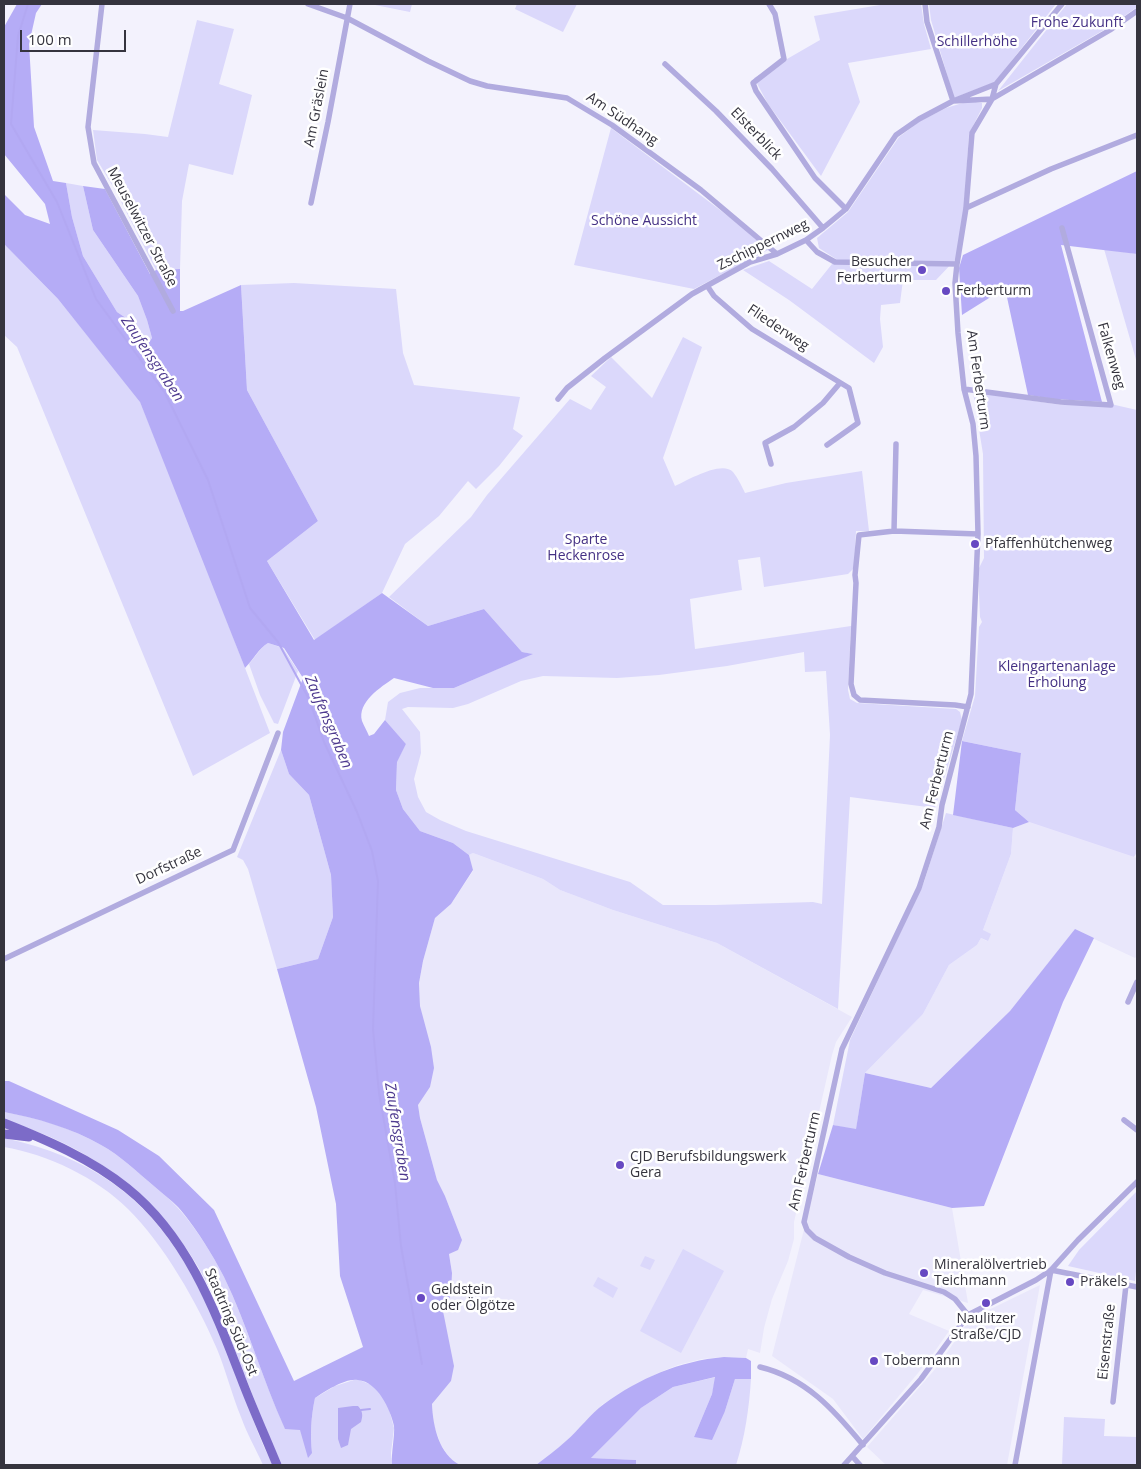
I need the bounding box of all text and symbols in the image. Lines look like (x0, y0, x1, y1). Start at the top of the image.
park label: Frohe Zukunft (1031, 15, 1123, 31)
scale bar (22, 20, 129, 52)
text: 100 m (28, 29, 72, 49)
park label: Schillerhöhe (937, 34, 1017, 50)
street label: Am Gräslein (301, 67, 333, 149)
street label: Am Südhang (583, 89, 661, 149)
street label: Elsterblick (727, 104, 785, 164)
street label: Meuselwitzer Straße (103, 164, 181, 290)
park label: Schöne Aussicht (591, 213, 697, 229)
street label: Zschippernweg (715, 216, 811, 274)
place label: Besucher Ferberturm (837, 254, 912, 286)
marker: Besucher Ferberturm (916, 264, 928, 276)
place label: Ferberturm (956, 283, 1031, 299)
marker: Ferberturm (940, 285, 952, 297)
street label: Fliederweg (744, 301, 812, 355)
water label: Zaufensgraben (117, 313, 187, 405)
street label: Falkenweg (1093, 321, 1129, 391)
street label: Am Ferberturm (963, 329, 993, 431)
park label: Sparte Heckenrose (547, 532, 625, 564)
place label: Pfaffenhütchenweg (985, 536, 1112, 552)
marker: Pfaffenhütchenweg (969, 538, 981, 550)
park label: Kleingartenanlage Erholung (998, 659, 1116, 692)
water label: Zaufensgraben (300, 673, 356, 771)
street label: Am Ferberturm (917, 729, 957, 831)
street label: Dorfstraße (133, 843, 205, 889)
water label: Zaufensgraben (380, 1082, 414, 1182)
street label: Am Ferberturm (785, 1110, 825, 1212)
place label: CJD Berufsbildungswerk Gera (630, 1149, 786, 1182)
marker: CJD Berufsbildungswerk Gera (614, 1159, 626, 1171)
place label: Mineralölvertrieb Teichmann (934, 1257, 1047, 1290)
street label: Stadtring Süd-Ost (201, 1266, 261, 1378)
marker: Mineralölvertrieb Teichmann (918, 1267, 930, 1279)
place label: Präkels (1080, 1274, 1127, 1290)
marker: Präkels (1064, 1276, 1076, 1288)
place label: Geldstein oder Ölgötze (431, 1282, 515, 1314)
marker: Geldstein oder Ölgötze (415, 1292, 427, 1304)
marker: Naulitzer Straße/CJD (980, 1297, 992, 1309)
street label: Eisenstraße (1095, 1303, 1119, 1381)
place label: Naulitzer Straße/CJD (951, 1311, 1021, 1344)
place label: Tobermann (884, 1353, 960, 1369)
marker: Tobermann (868, 1355, 880, 1367)

